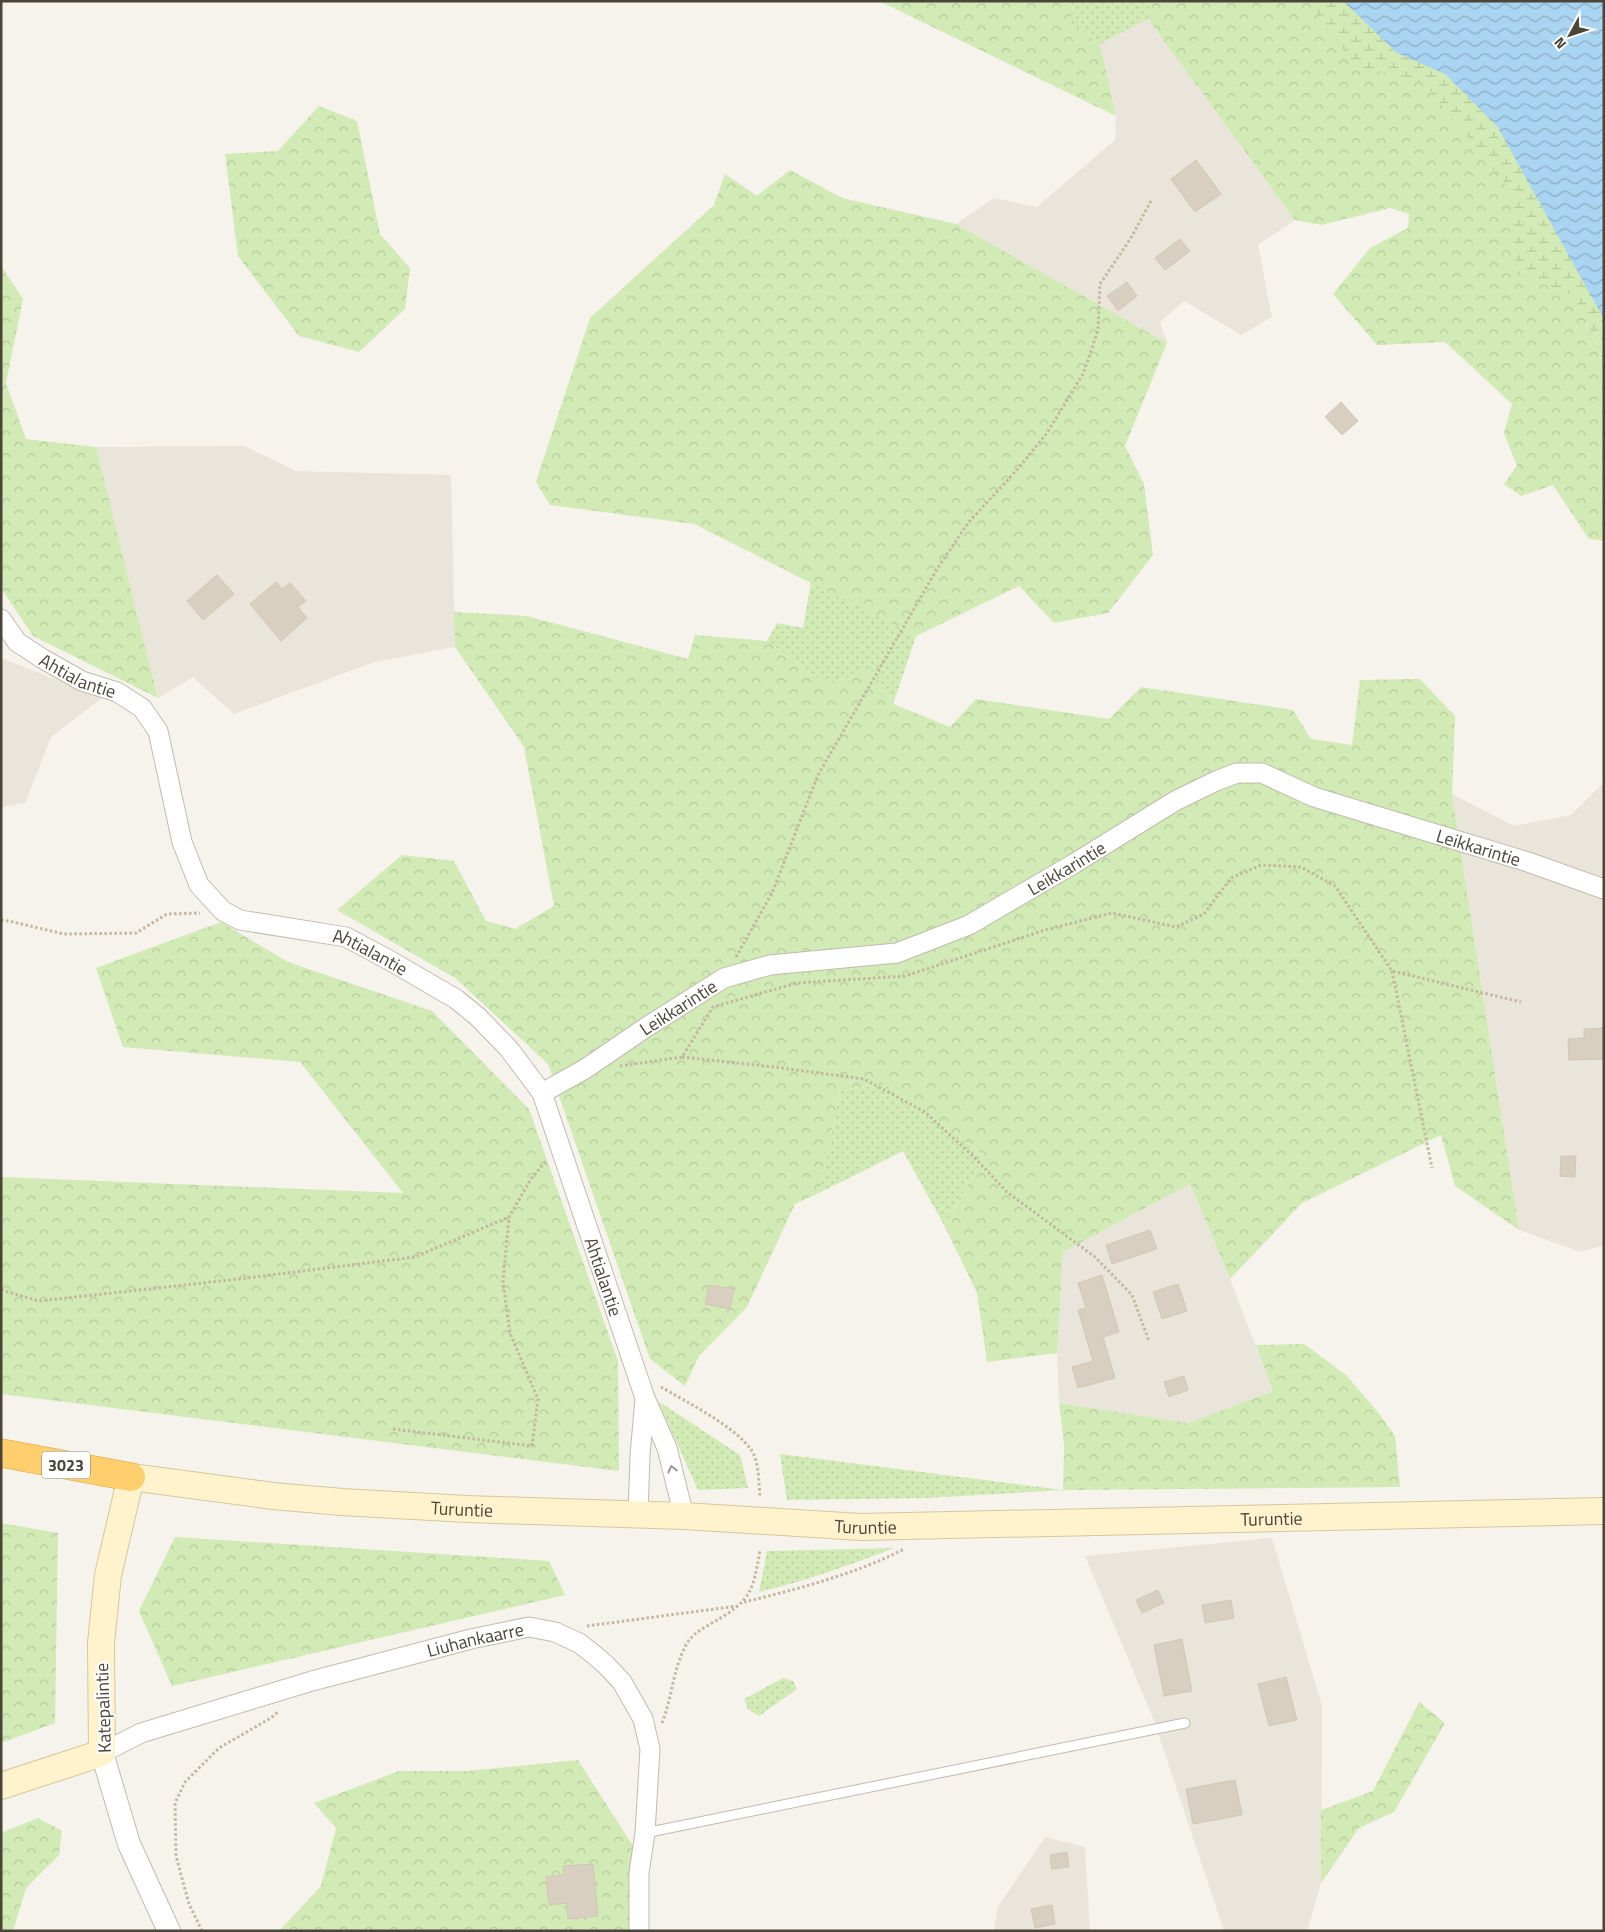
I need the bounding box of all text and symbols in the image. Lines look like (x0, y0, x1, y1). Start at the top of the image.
north arrow (1545, 10, 1595, 60)
text: N (1548, 33, 1571, 54)
street label: Ahtialantie (35, 646, 120, 704)
street label: Leikkarintie (1433, 821, 1524, 873)
street label: Leikkarintie (1022, 834, 1111, 902)
street label: Ahtialantie (331, 922, 413, 982)
street label: Leikkarintie (634, 972, 722, 1042)
street label: Ahtialantie (578, 1233, 630, 1320)
road number: 3023 (42, 1452, 90, 1478)
one-way arrow (667, 1464, 678, 1473)
street label: Turuntie (430, 1494, 494, 1523)
street label: Turuntie (1240, 1504, 1303, 1532)
street label: Turuntie (834, 1512, 897, 1541)
street label: Liuhankaarre (424, 1615, 526, 1664)
street label: Katepalintie (88, 1662, 118, 1754)

